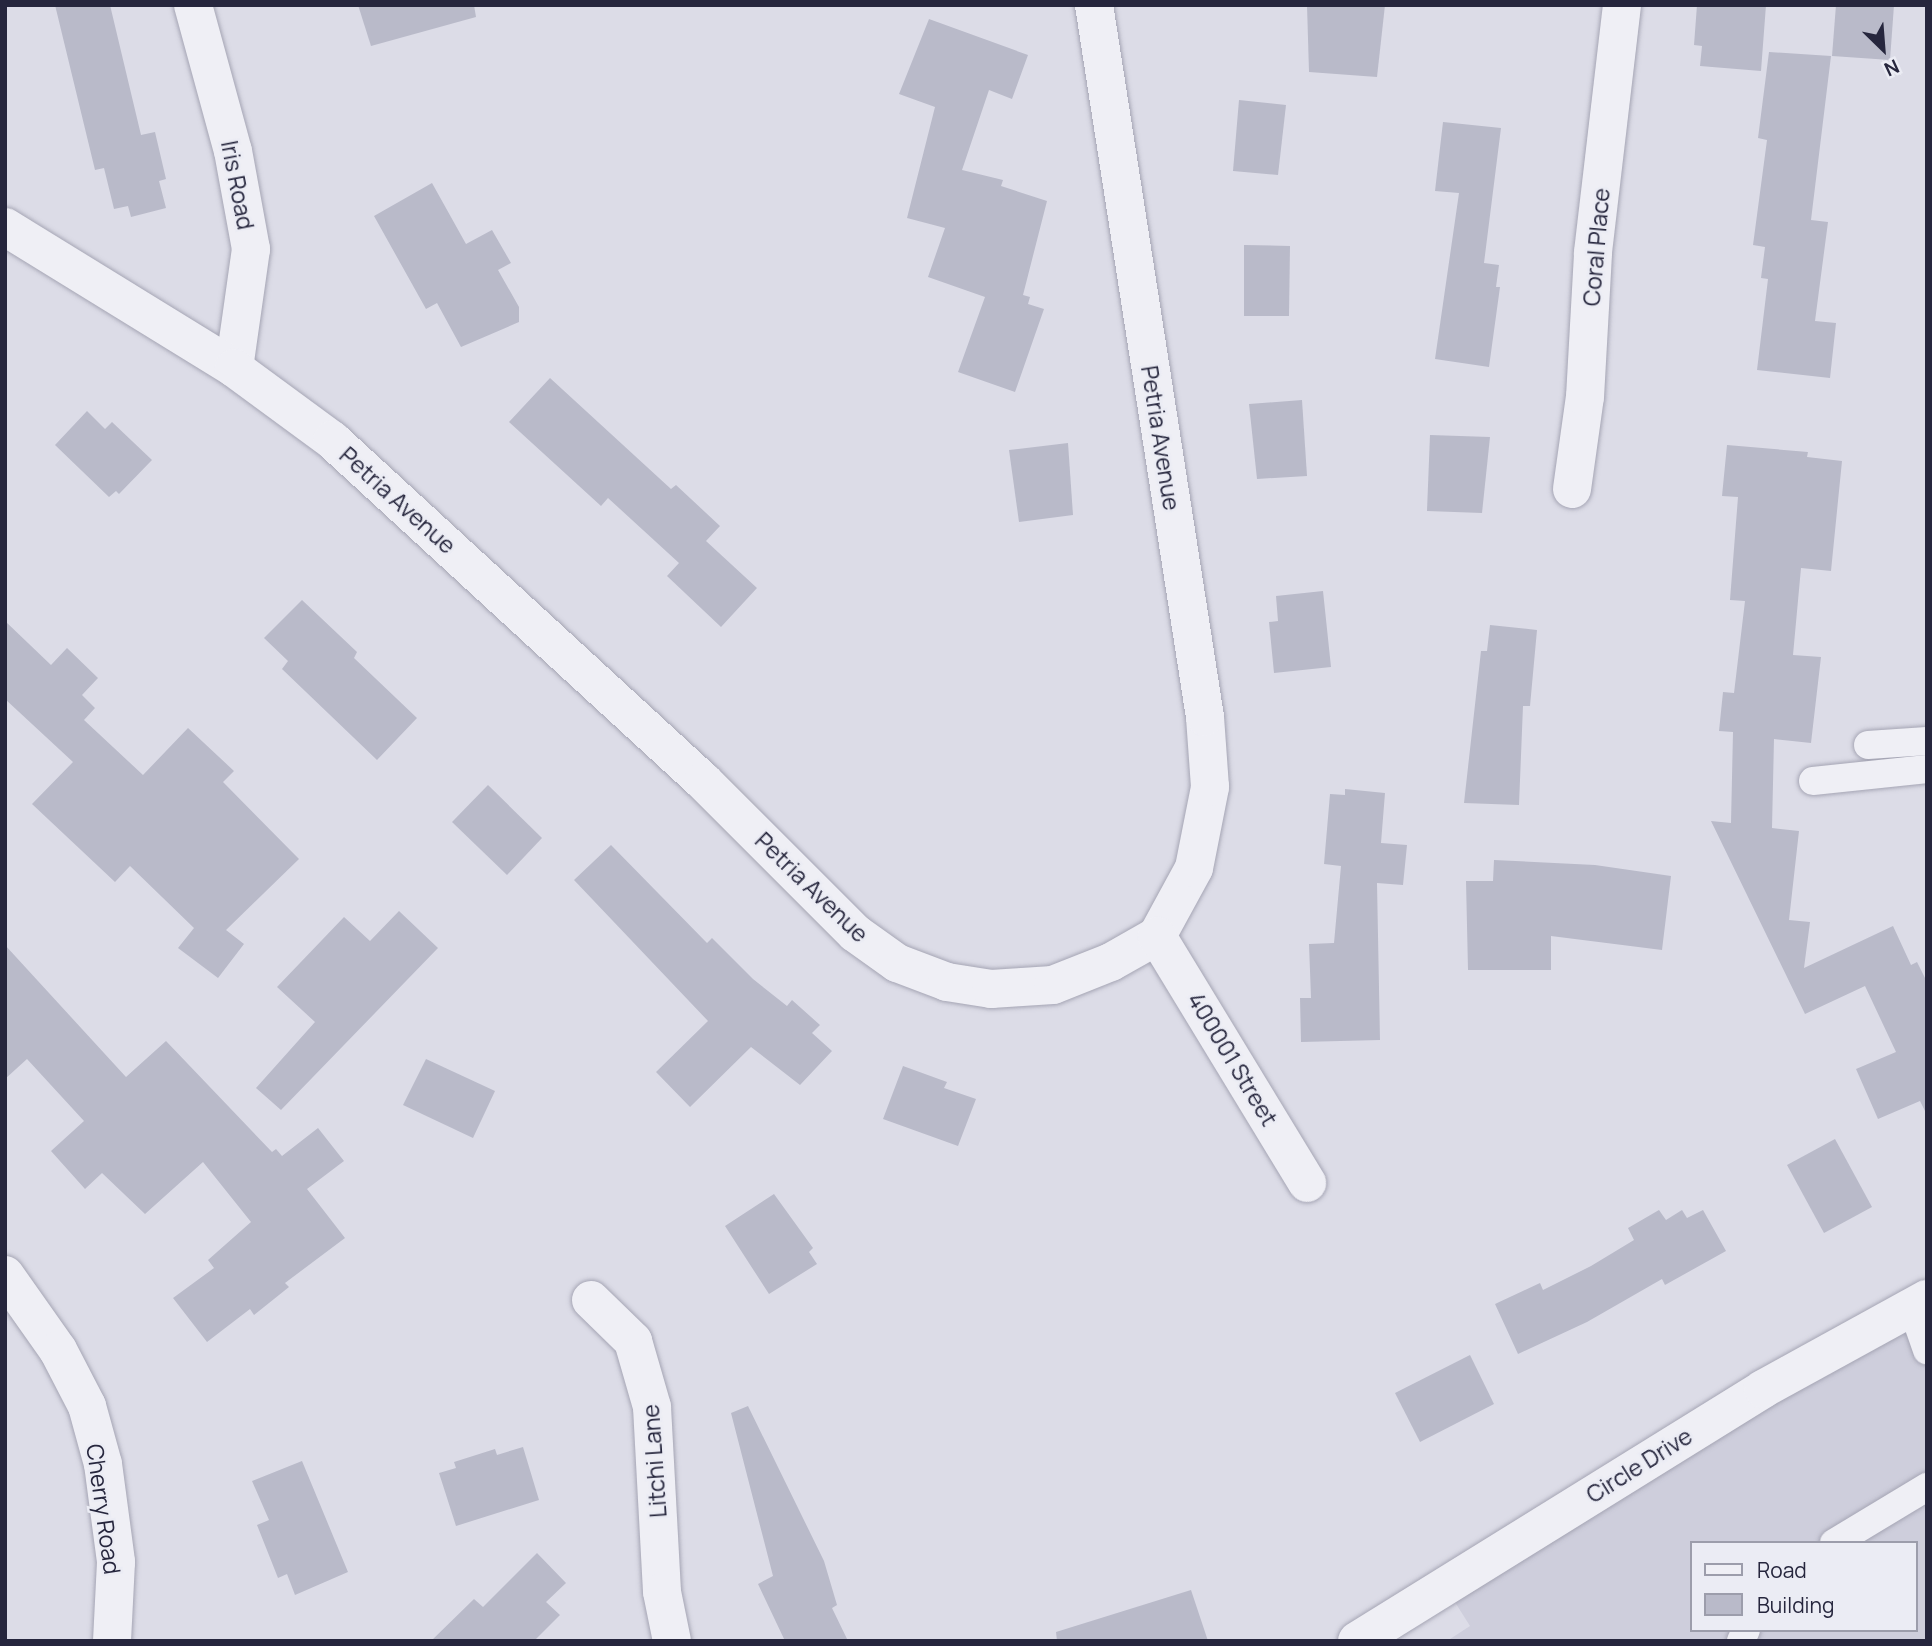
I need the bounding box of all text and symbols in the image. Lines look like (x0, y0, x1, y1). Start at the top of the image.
north arrow (1848, 14, 1918, 84)
text: N (1880, 53, 1904, 83)
street label: Iris Road (216, 138, 260, 232)
street label: Coral Place (1577, 187, 1615, 307)
street label: Petria Avenue (1136, 364, 1186, 512)
street label: Petria Avenue (334, 441, 462, 559)
street label: Petria Avenue (750, 826, 874, 948)
street label: 400001 Street (1182, 987, 1284, 1131)
street label: Litchi Lane (636, 1403, 672, 1519)
street label: Circle Drive (1581, 1422, 1697, 1508)
street label: Cherry Road (81, 1442, 127, 1576)
legend (1690, 1541, 1918, 1632)
text: Road (1757, 1556, 1807, 1584)
text: Building (1757, 1591, 1834, 1619)

